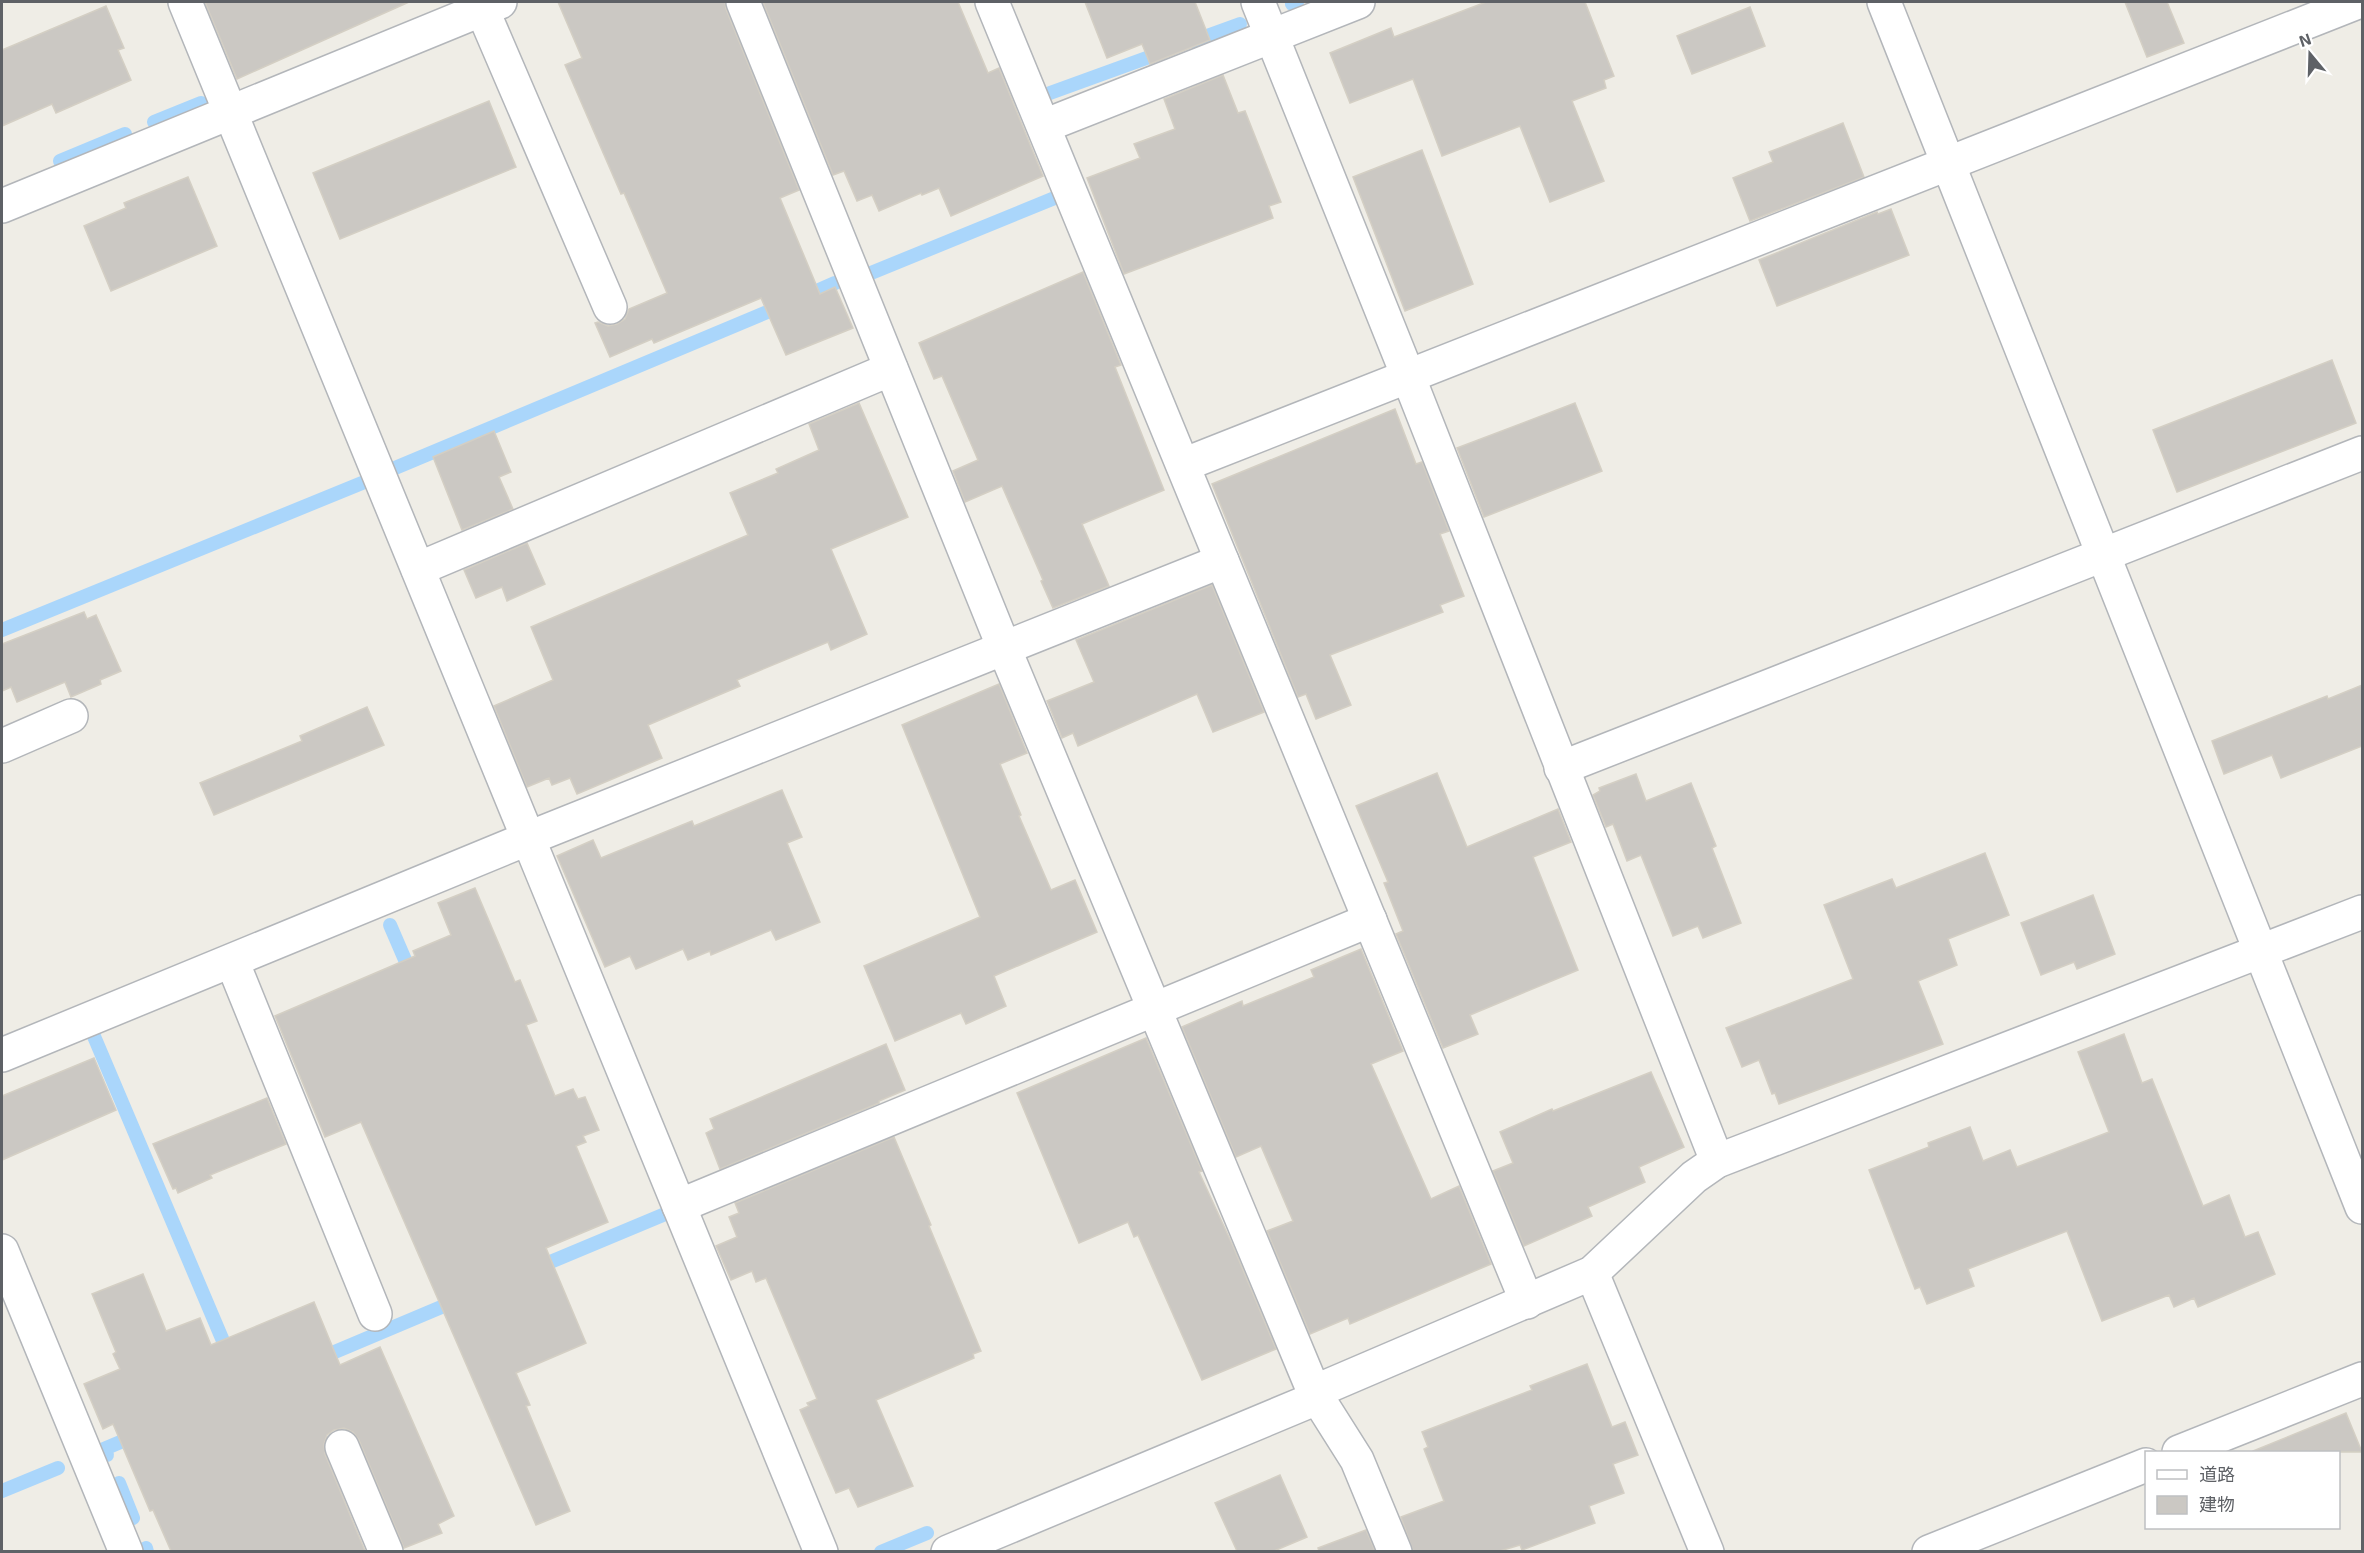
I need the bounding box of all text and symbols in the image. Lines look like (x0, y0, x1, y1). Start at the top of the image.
north arrow (2280, 24, 2340, 84)
text: N (2296, 28, 2314, 50)
legend (2145, 1451, 2340, 1529)
text: 道路 (2199, 1463, 2235, 1485)
text: 建物 (2199, 1493, 2235, 1515)

